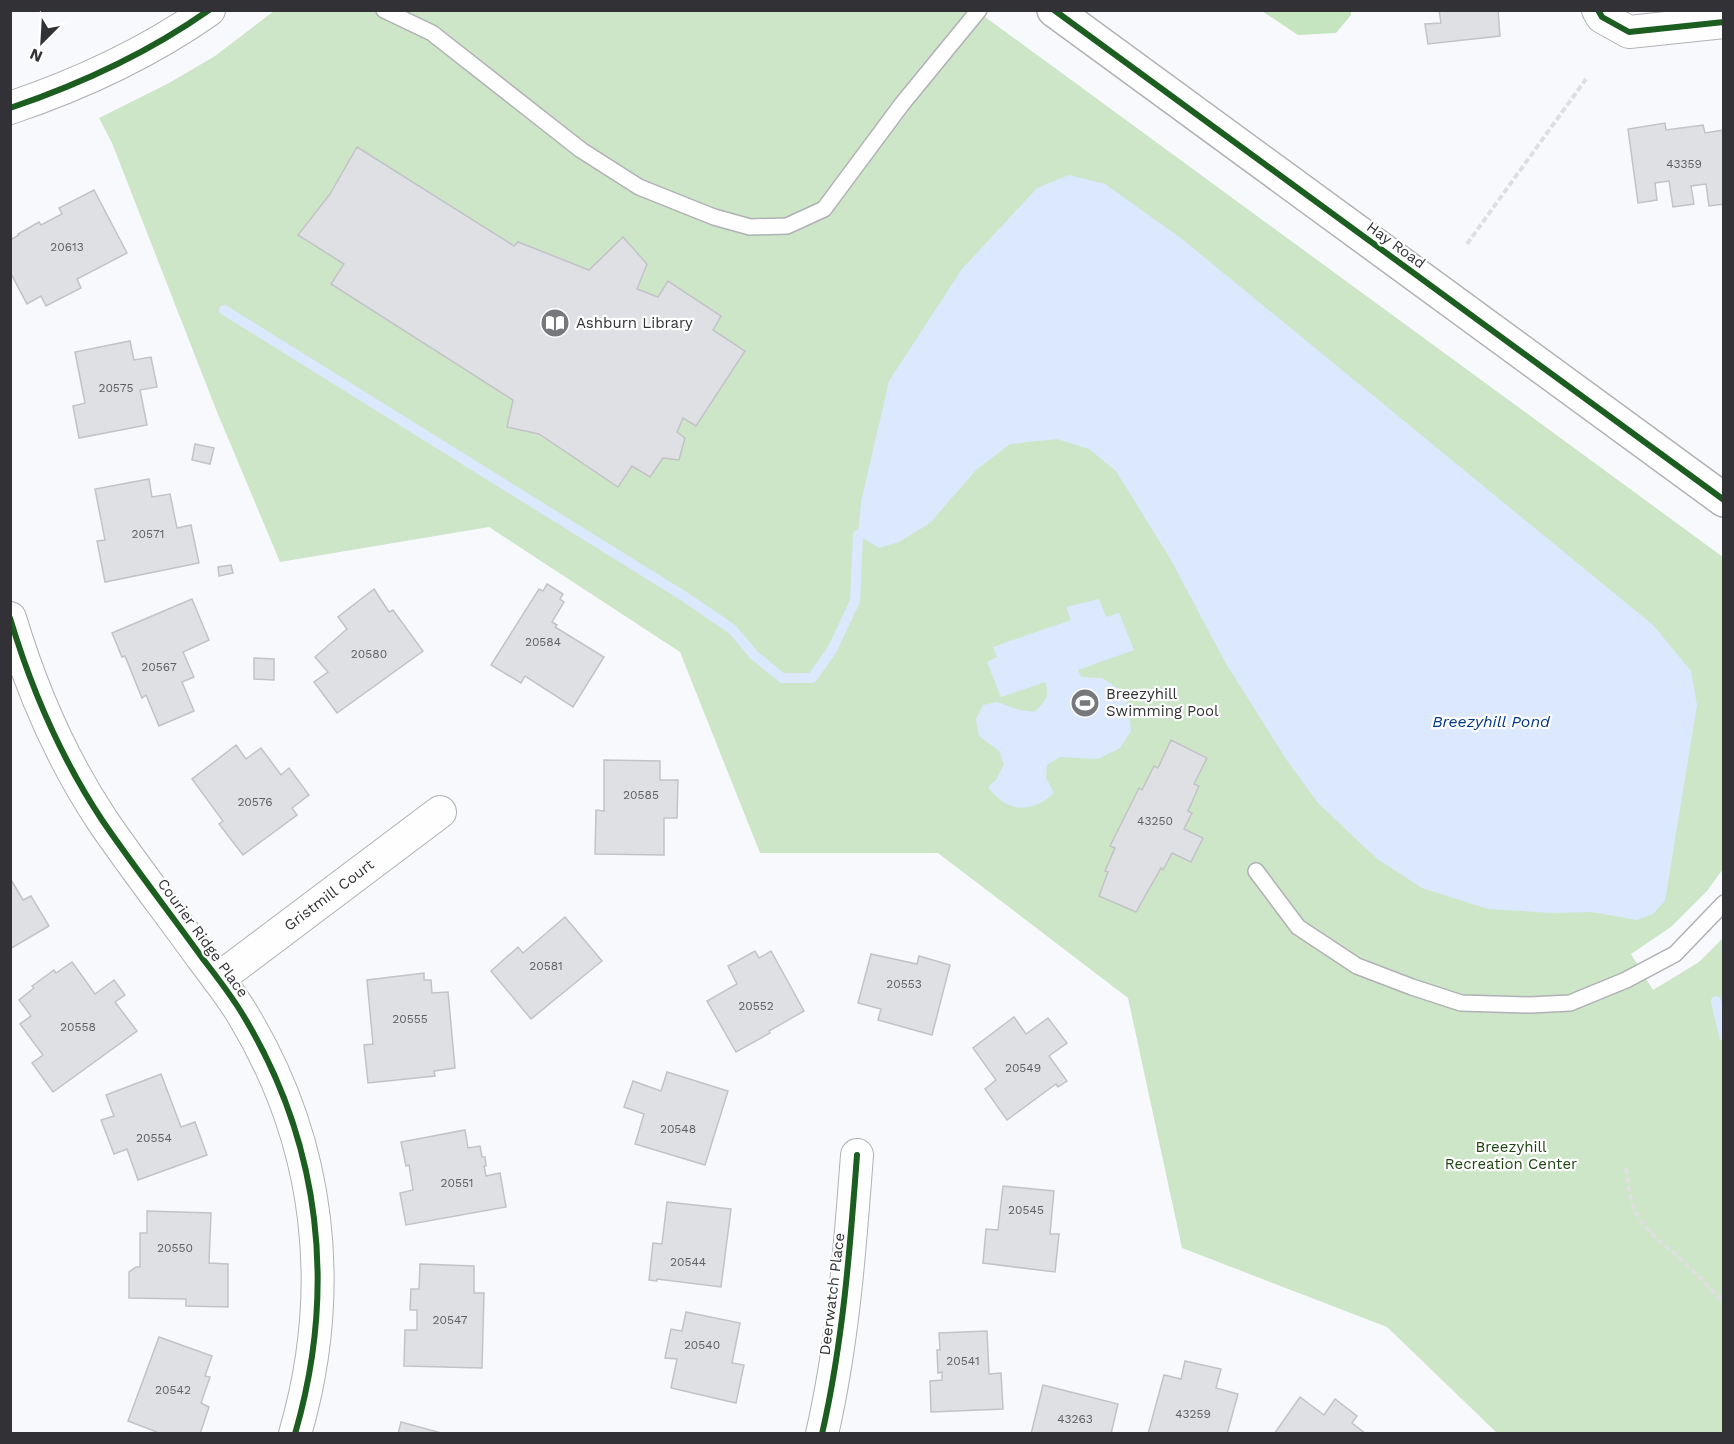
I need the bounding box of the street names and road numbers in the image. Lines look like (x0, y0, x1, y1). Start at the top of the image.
street label: Hay Road (1363, 218, 1429, 272)
street label: Gristmill Court (281, 855, 378, 935)
street label: Courier Ridge Place (154, 875, 252, 1001)
street label: Deerwatch Place (816, 1232, 848, 1356)

